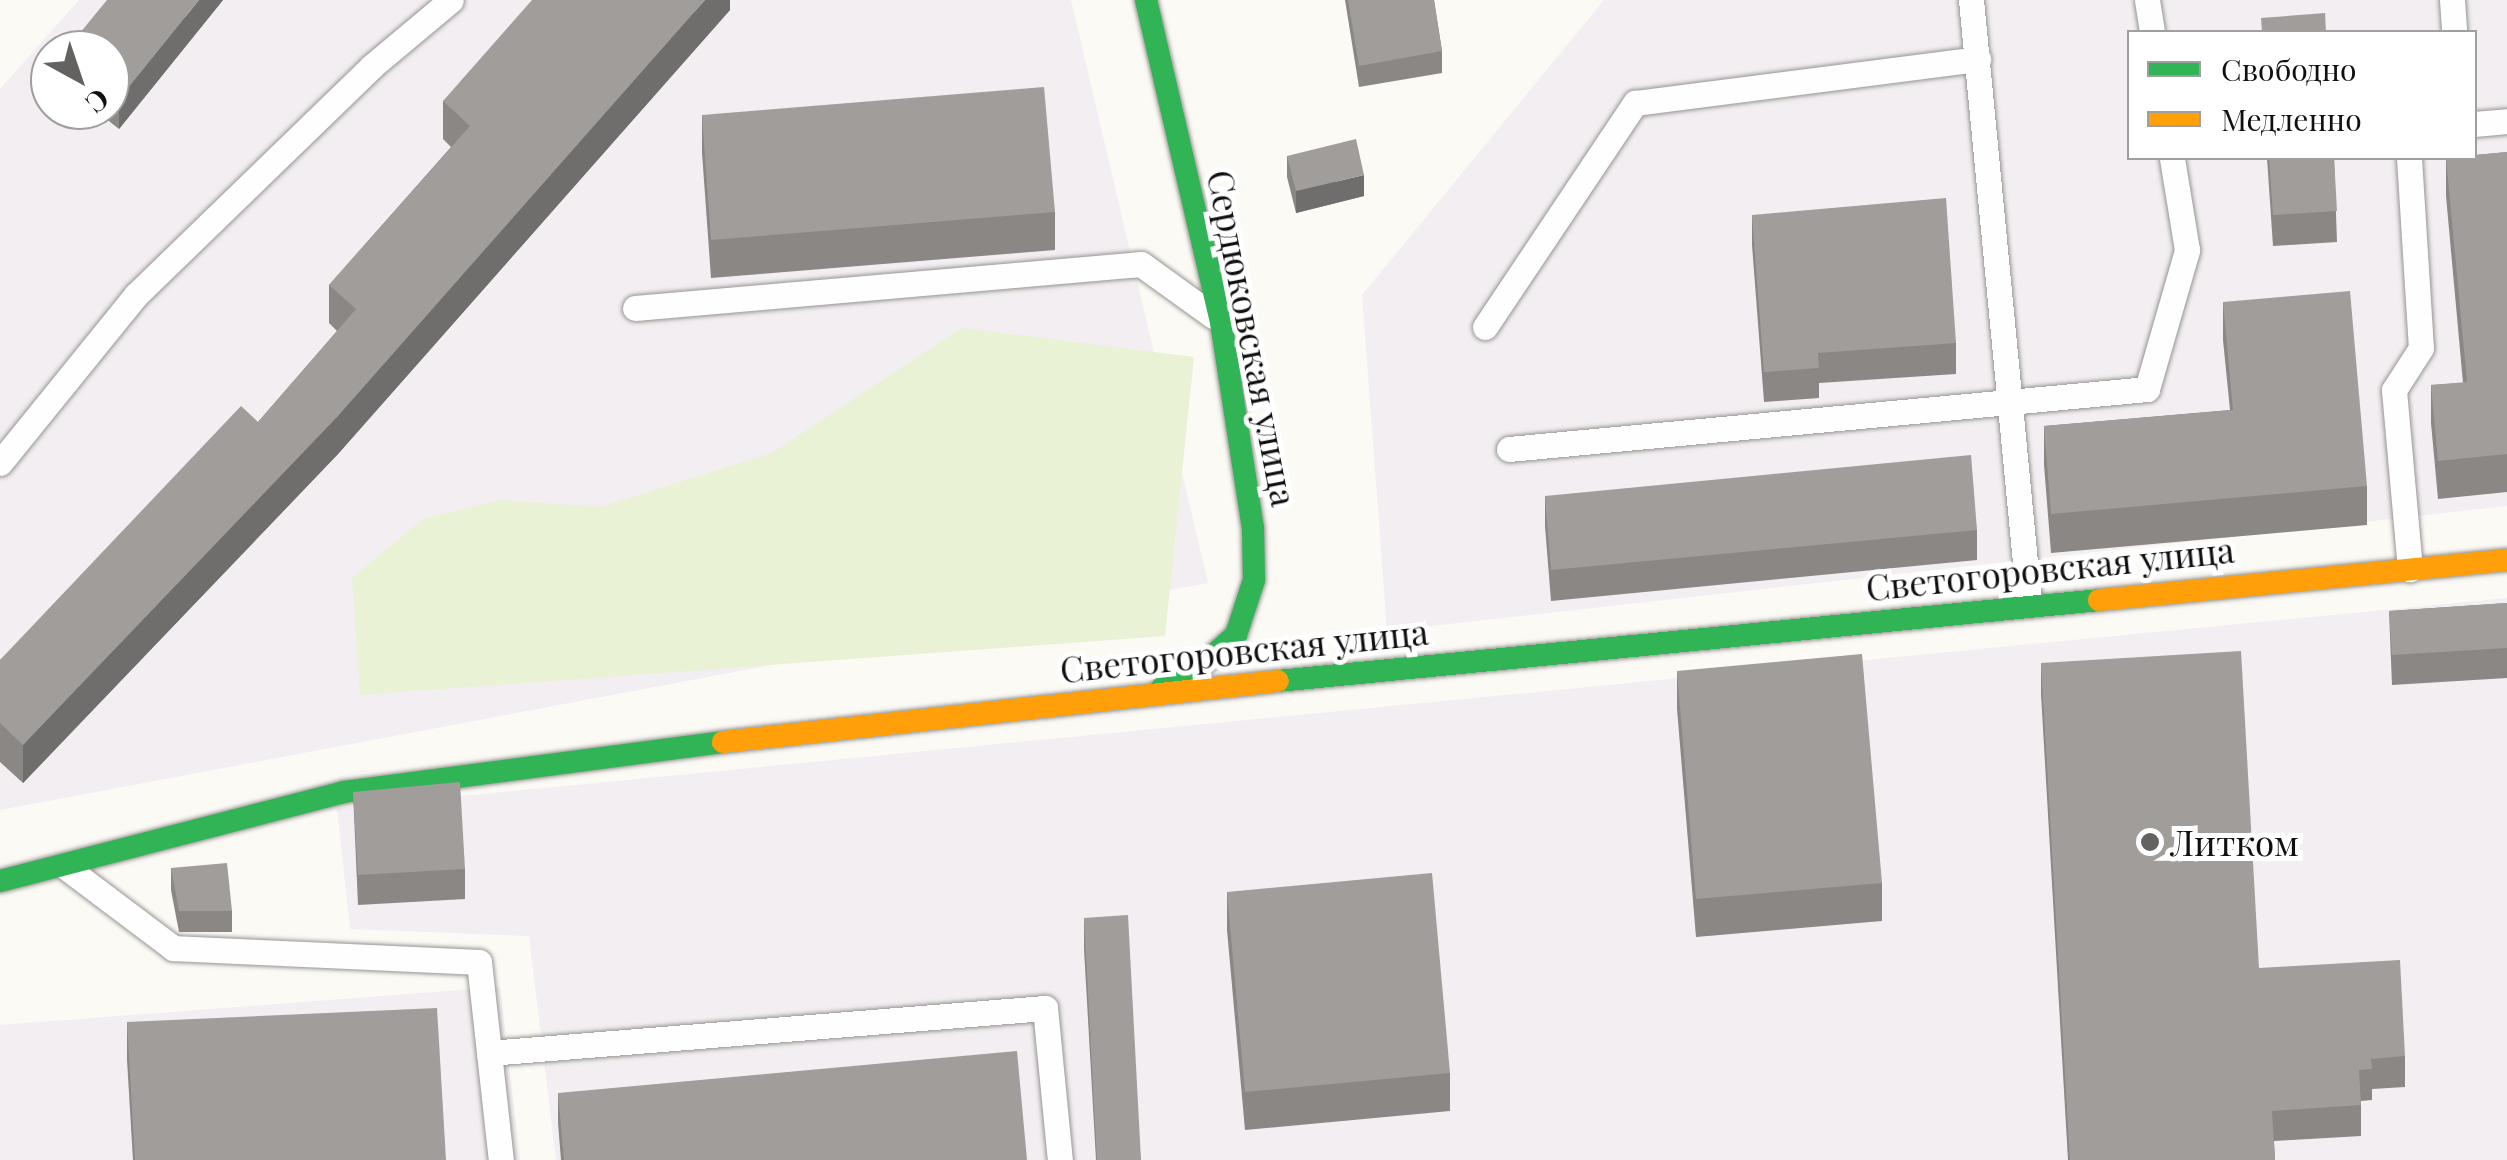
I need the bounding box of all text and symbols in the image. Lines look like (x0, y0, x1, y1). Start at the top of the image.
north arrow (30, 30, 130, 130)
legend (2127, 30, 2477, 160)
text: Свободно (2221, 49, 2356, 89)
text: С (79, 81, 118, 122)
text: Медленно (2221, 99, 2362, 139)
street label: Сердюковская улица (1200, 166, 1306, 510)
street label: Светогоровская улица (1864, 528, 2236, 608)
street label: Светогоровская улица (1058, 610, 1430, 690)
place label: Литком (2170, 821, 2299, 863)
marker: Литком (2139, 831, 2161, 853)

